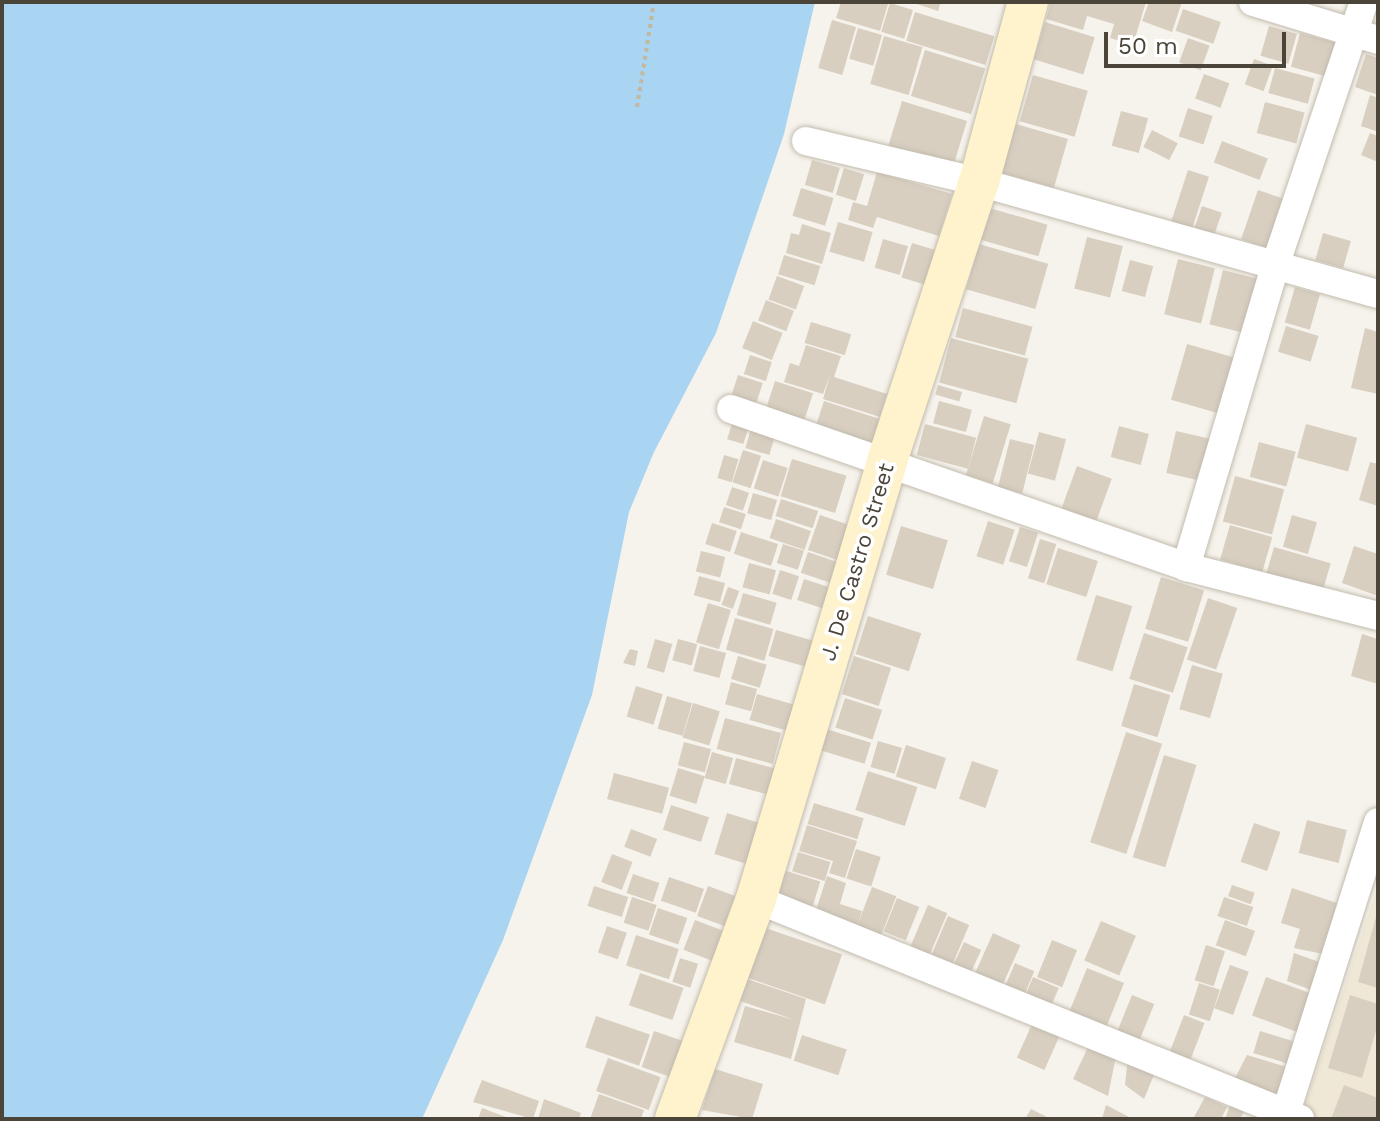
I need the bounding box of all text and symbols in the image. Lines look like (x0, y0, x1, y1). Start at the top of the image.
scale bar (1108, 16, 1290, 66)
text: 50 m (1118, 32, 1178, 60)
street label: J. De Castro Street (814, 460, 900, 664)

